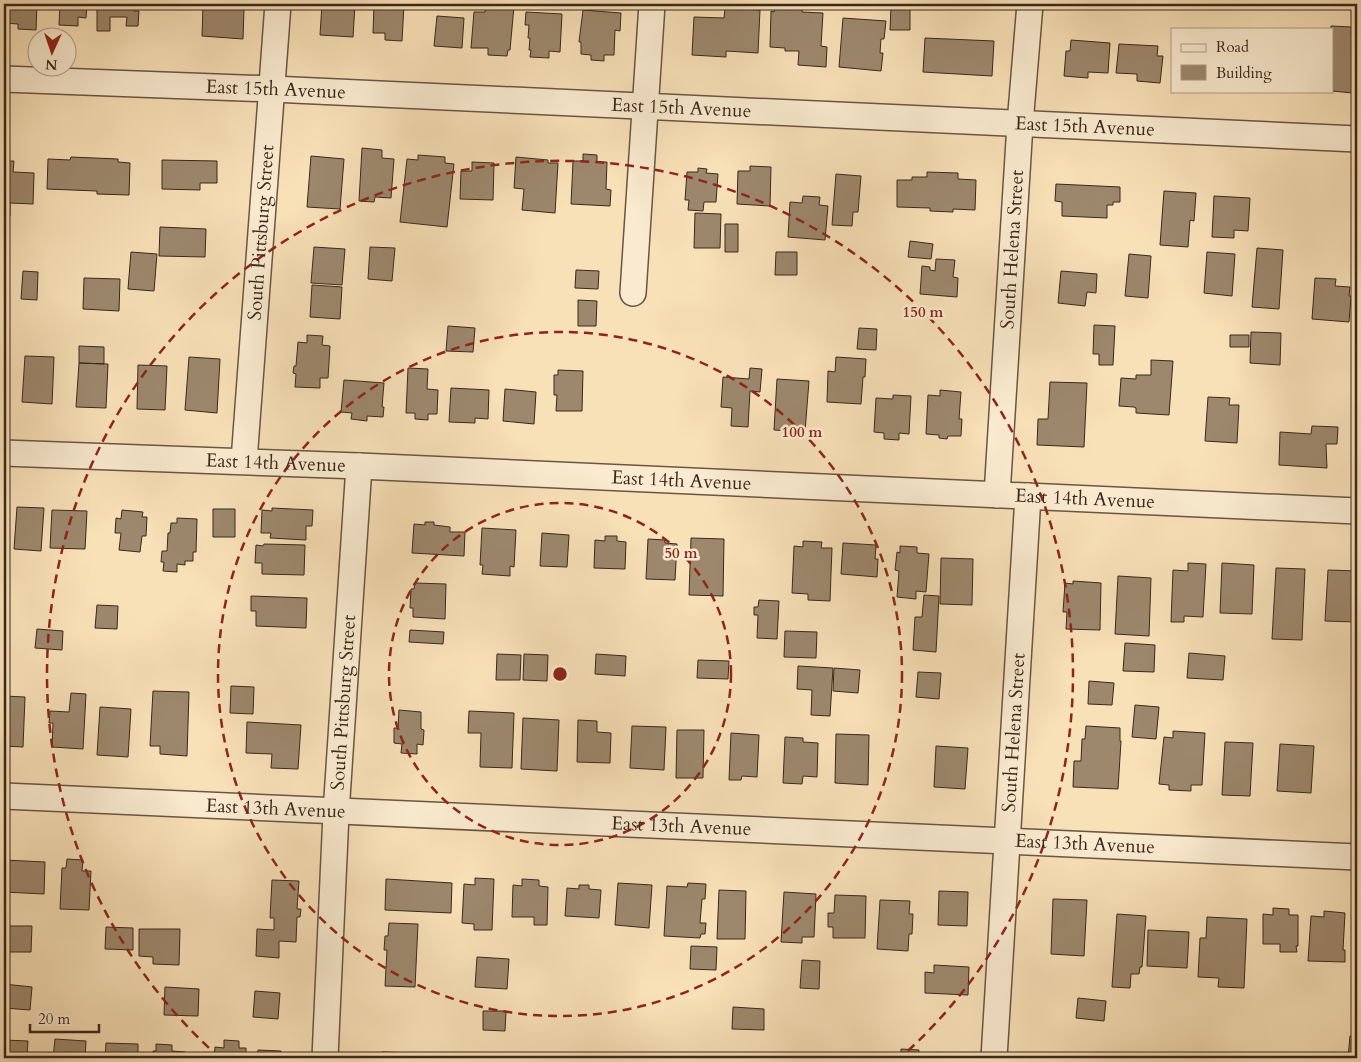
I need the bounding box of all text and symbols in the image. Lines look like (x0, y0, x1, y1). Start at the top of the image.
north arrow (28, 28, 78, 78)
legend (1171, 28, 1334, 92)
text: Road (1216, 37, 1249, 57)
text: N (45, 55, 58, 74)
text: Building (1216, 63, 1272, 83)
street label: East 15th Avenue (205, 74, 346, 105)
street label: East 15th Avenue (611, 92, 752, 124)
street label: East 15th Avenue (1014, 110, 1156, 143)
street label: South Pittsburg Street (241, 144, 280, 321)
street label: South Helena Street (994, 169, 1030, 330)
text: 150 m (903, 302, 944, 322)
text: 100 m (782, 422, 823, 442)
street label: East 14th Avenue (205, 447, 346, 479)
street label: East 14th Avenue (611, 464, 752, 497)
street label: East 14th Avenue (1014, 483, 1156, 515)
text: 50 m (664, 543, 698, 563)
street label: South Pittsburg Street (325, 614, 362, 791)
street label: South Helena Street (996, 652, 1031, 813)
centre of rings (551, 665, 569, 683)
street label: East 13th Avenue (205, 792, 346, 825)
street label: East 13th Avenue (611, 810, 752, 842)
street label: East 13th Avenue (1014, 828, 1156, 860)
scale bar (30, 1002, 99, 1034)
text: 20 m (38, 1009, 70, 1029)

